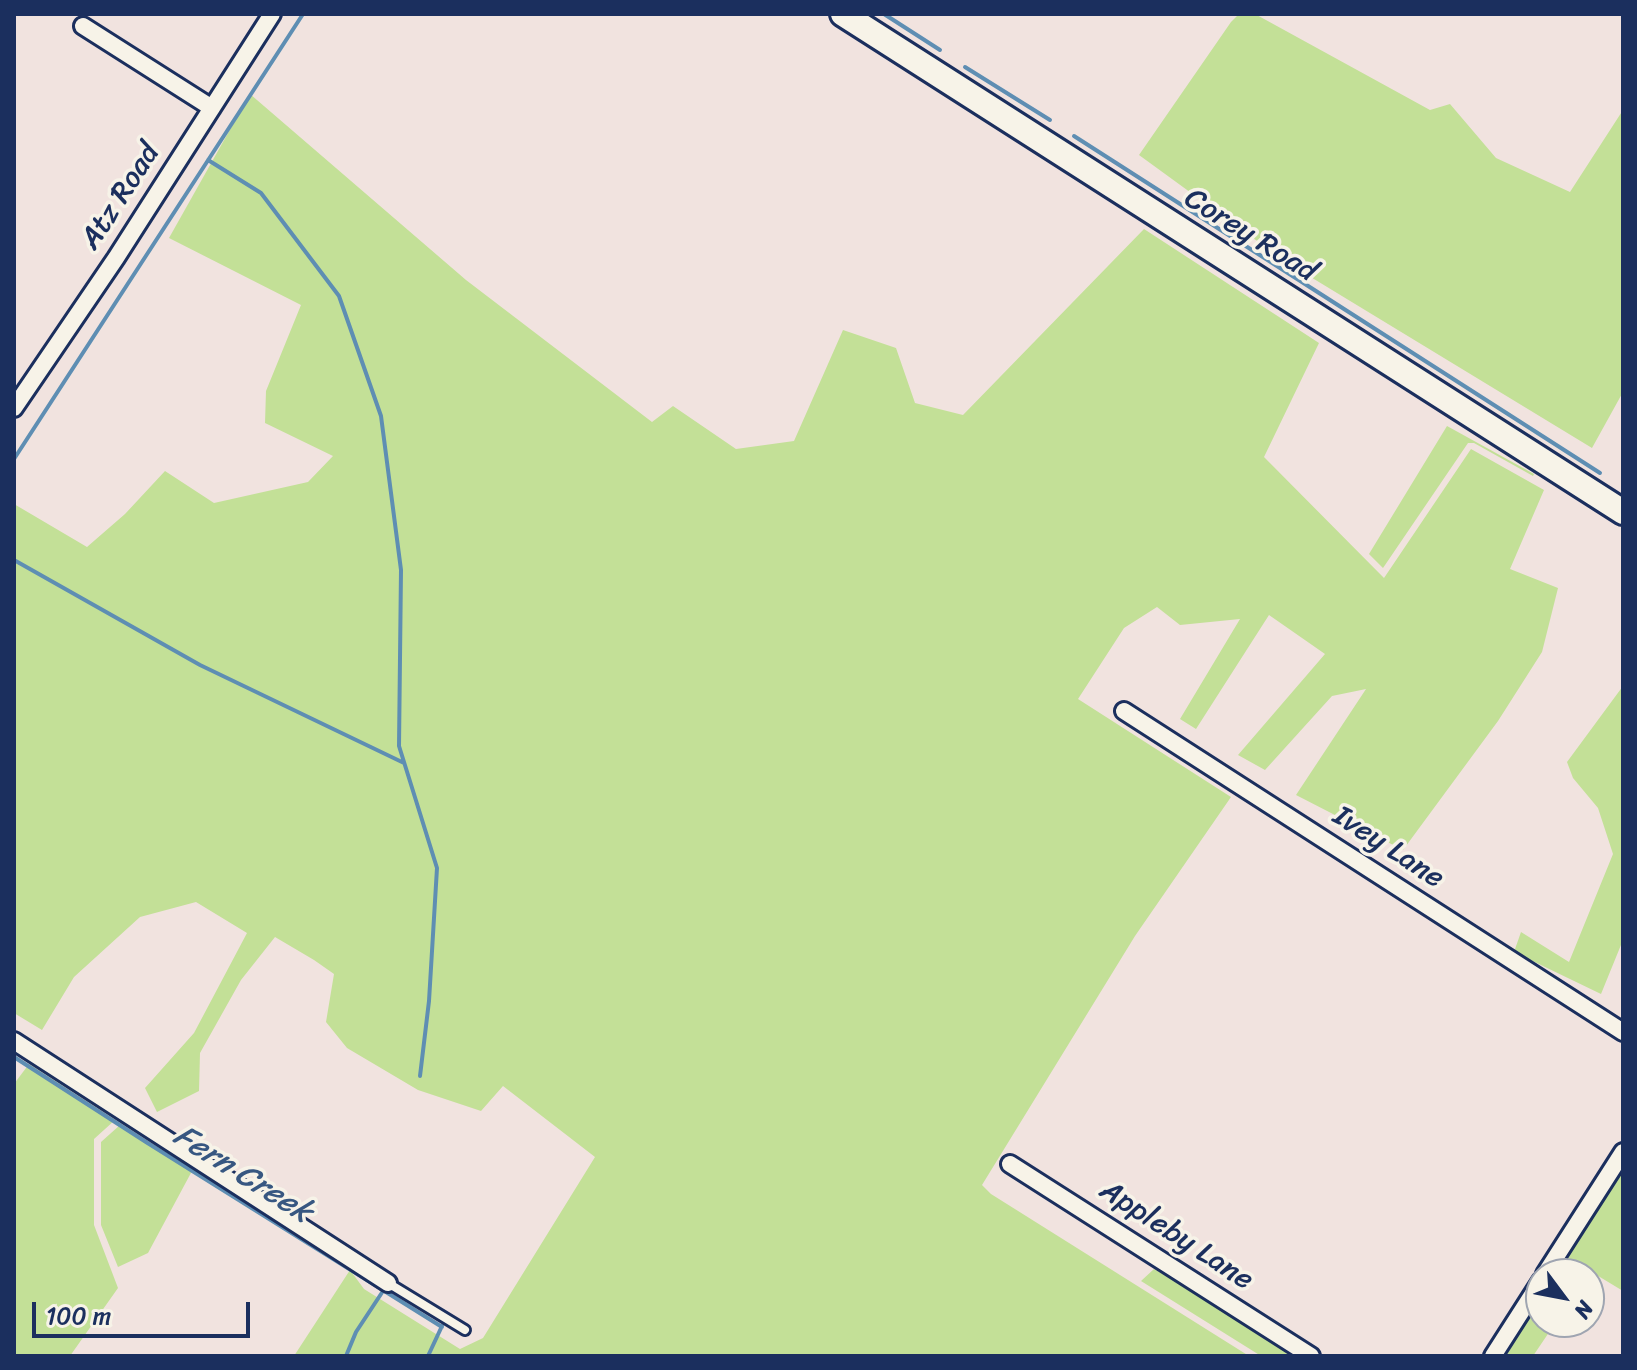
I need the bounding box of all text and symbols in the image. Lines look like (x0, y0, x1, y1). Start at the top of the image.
street label: Atz Road (73, 137, 169, 257)
street label: Corey Road (1177, 181, 1323, 291)
street label: Ivey Lane (1326, 799, 1450, 897)
water label: Fern Creek (166, 1118, 318, 1232)
street label: Appleby Lane (1093, 1173, 1259, 1299)
north arrow (1525, 1258, 1605, 1338)
scale bar (36, 1286, 254, 1336)
text: N (1564, 1293, 1605, 1327)
text: 100 m (46, 1295, 111, 1337)

